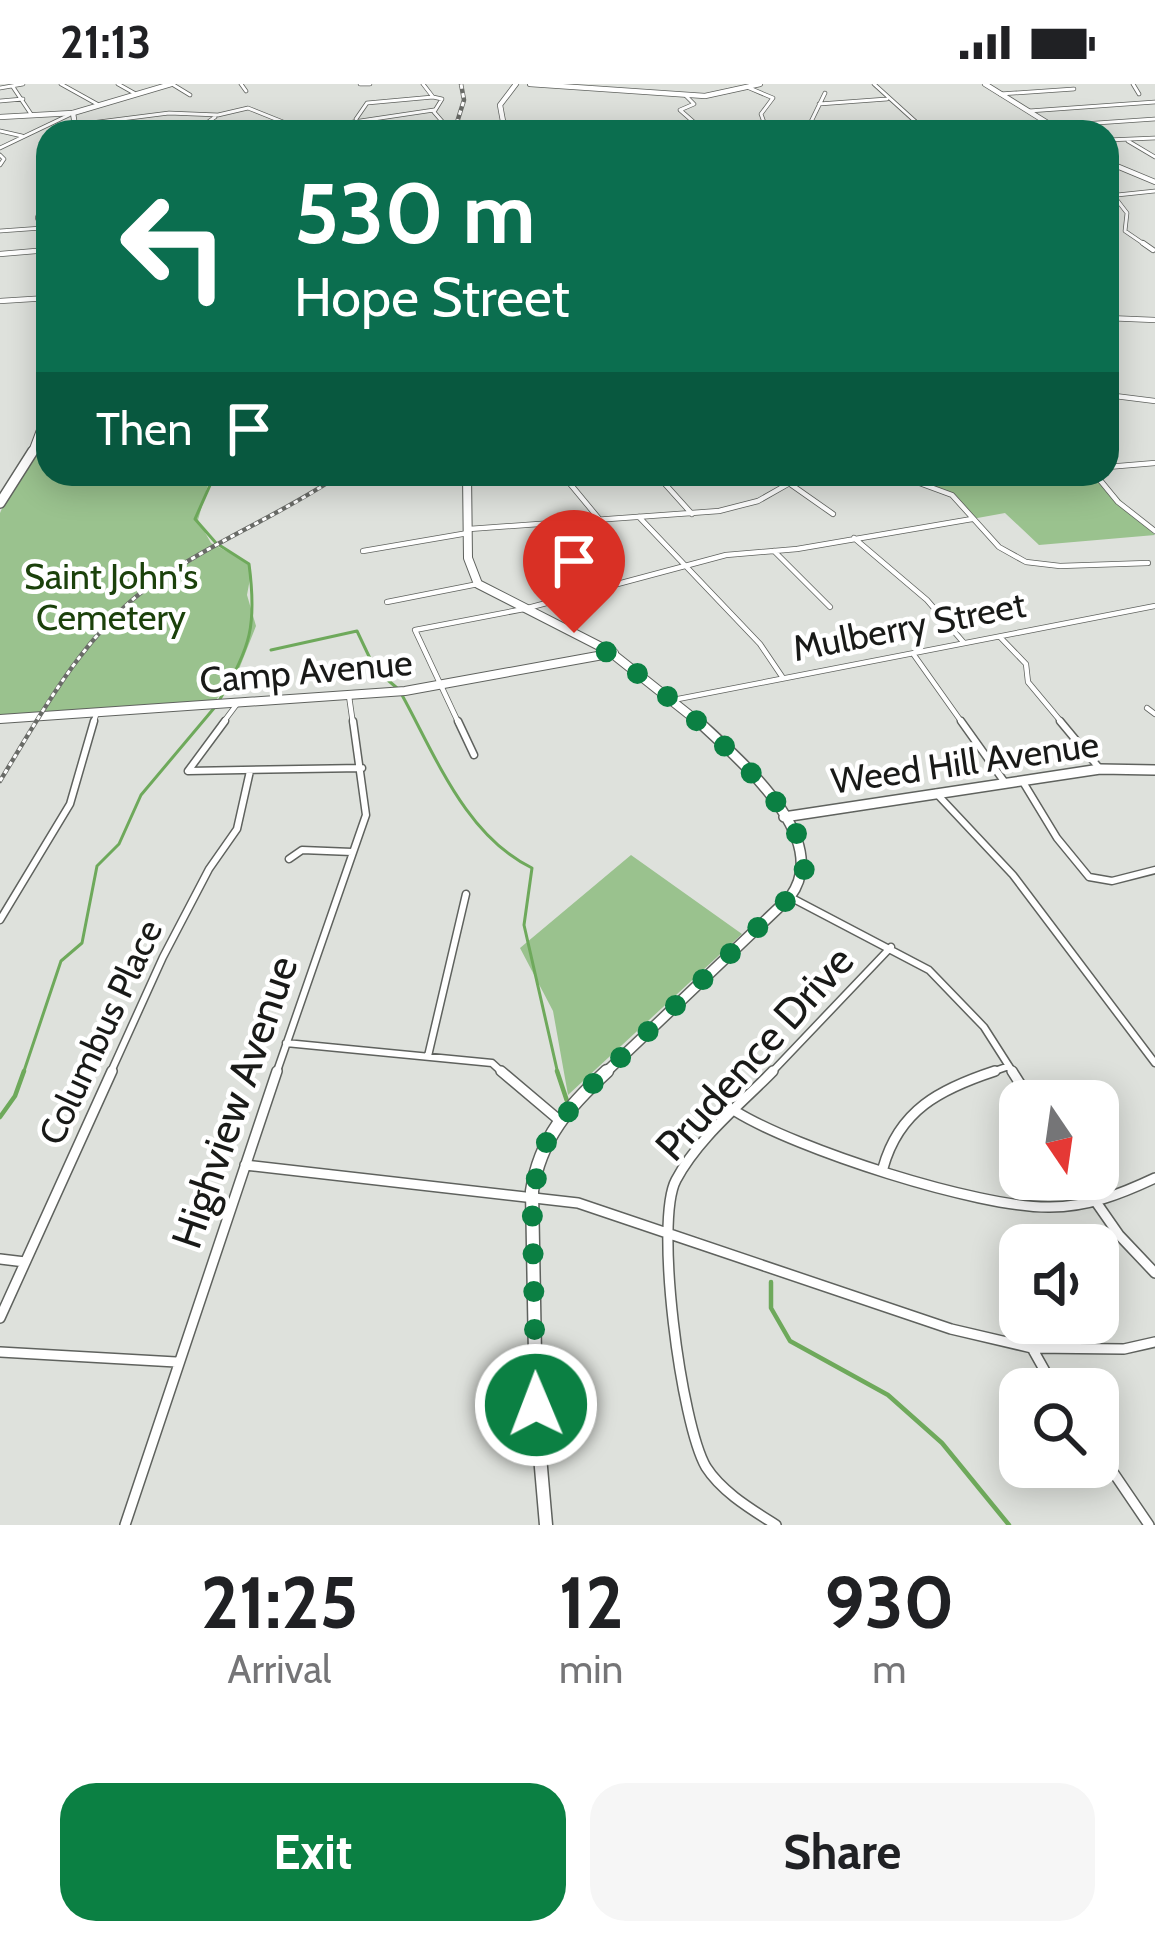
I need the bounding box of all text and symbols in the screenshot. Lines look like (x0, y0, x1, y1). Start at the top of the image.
text: 21:13 (60, 15, 151, 69)
text: 530 m (294, 162, 536, 264)
icon: left (96, 168, 252, 324)
text: Hope Street (294, 264, 570, 330)
icon: arrive (216, 396, 282, 462)
text: Then (96, 402, 192, 456)
pin (523, 510, 625, 633)
icon: arrive (541, 528, 607, 594)
park label: Saint John's Cemetery (24, 554, 198, 639)
street label: Mulberry Street (789, 582, 1029, 670)
street label: Camp Avenue (198, 640, 414, 702)
street label: Weed Hill Avenue (828, 721, 1102, 803)
street label: Columbus Place (29, 913, 171, 1151)
street label: Prudence Drive (644, 935, 864, 1171)
street label: Highview Avenue (160, 949, 308, 1255)
north arrow (999, 1080, 1119, 1200)
map controls (999, 1080, 1119, 1488)
button: sound (999, 1224, 1119, 1344)
position arrow (473, 1342, 599, 1468)
button: search (999, 1368, 1119, 1488)
text: 21:25 (201, 1559, 358, 1646)
text: 12 (559, 1559, 623, 1646)
text: 930 (824, 1559, 954, 1646)
text: Arrival (227, 1645, 331, 1693)
text: min (559, 1645, 623, 1693)
text: m (872, 1645, 906, 1693)
button: Exit (60, 1783, 566, 1921)
button: Share (590, 1783, 1095, 1921)

